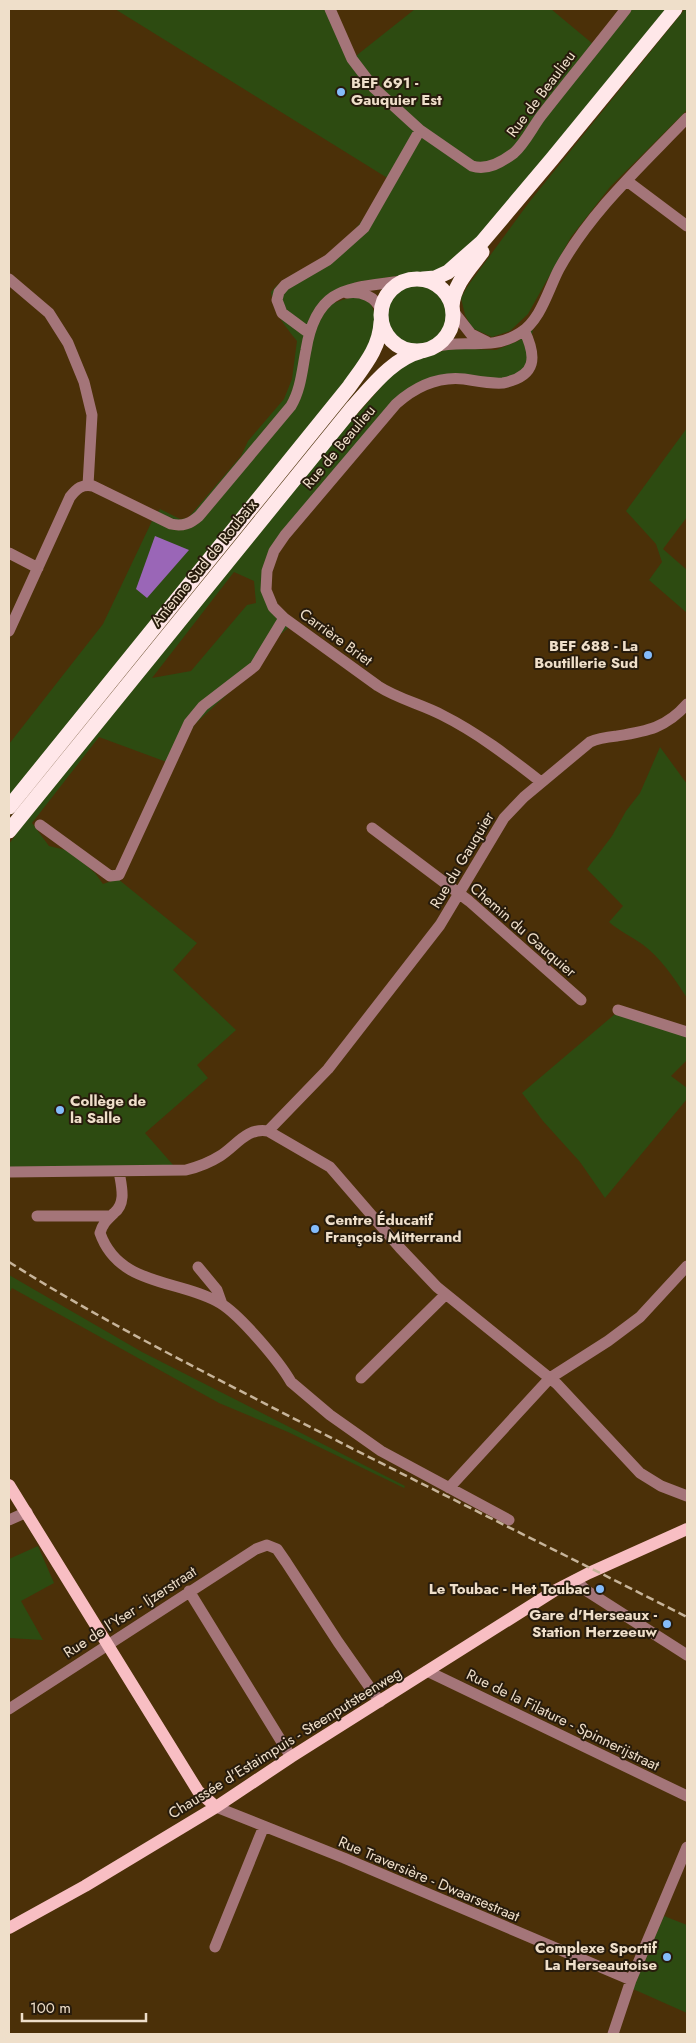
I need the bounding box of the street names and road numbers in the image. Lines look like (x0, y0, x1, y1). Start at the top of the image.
street label: Rue de Beaulieu (501, 46, 581, 142)
street label: Rue de Beaulieu (297, 400, 381, 494)
street label: Antenne Sud de Roubaix (146, 494, 263, 631)
street label: Carrière Briet (295, 603, 377, 671)
street label: Rue du Gauquier (424, 807, 500, 913)
street label: Chemin du Gauquier (465, 878, 582, 983)
street label: Rue de l'Yser - Ijzerstraat (59, 1560, 201, 1663)
street label: Chaussée d'Estaimpuis - Steenputsteenweg (164, 1662, 406, 1824)
street label: Rue de la Filature - Spinnerijstraat (463, 1664, 664, 1777)
street label: Rue Traversière - Dwaarsestraat (335, 1831, 523, 1927)

